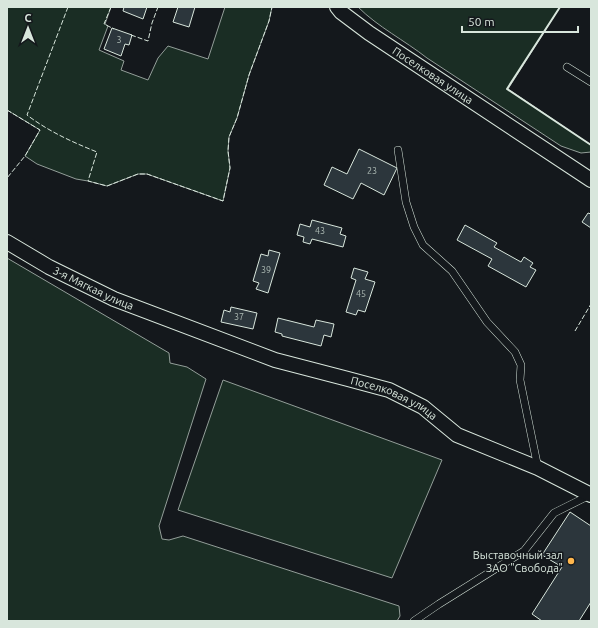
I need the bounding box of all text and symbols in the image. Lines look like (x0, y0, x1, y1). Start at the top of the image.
north arrow (8, 8, 48, 48)
scale bar (462, 8, 578, 34)
text: С (24, 12, 32, 24)
text: 50 m (468, 15, 495, 28)
house number: 3 (116, 35, 122, 45)
street label: Поселковая улица (390, 44, 475, 106)
house number: 23 (367, 166, 377, 176)
house number: 43 (315, 226, 325, 236)
street label: 3-я Мягкая улица (51, 264, 135, 312)
house number: 39 (261, 265, 271, 275)
house number: 45 (356, 289, 366, 299)
house number: 37 (234, 312, 244, 322)
street label: Поселковая улица (349, 374, 440, 422)
place label: Выставочный зал ЗАО "Свобода" (473, 549, 563, 574)
marker: Выставочный зал ЗАО "Свобода" (566, 556, 576, 566)

